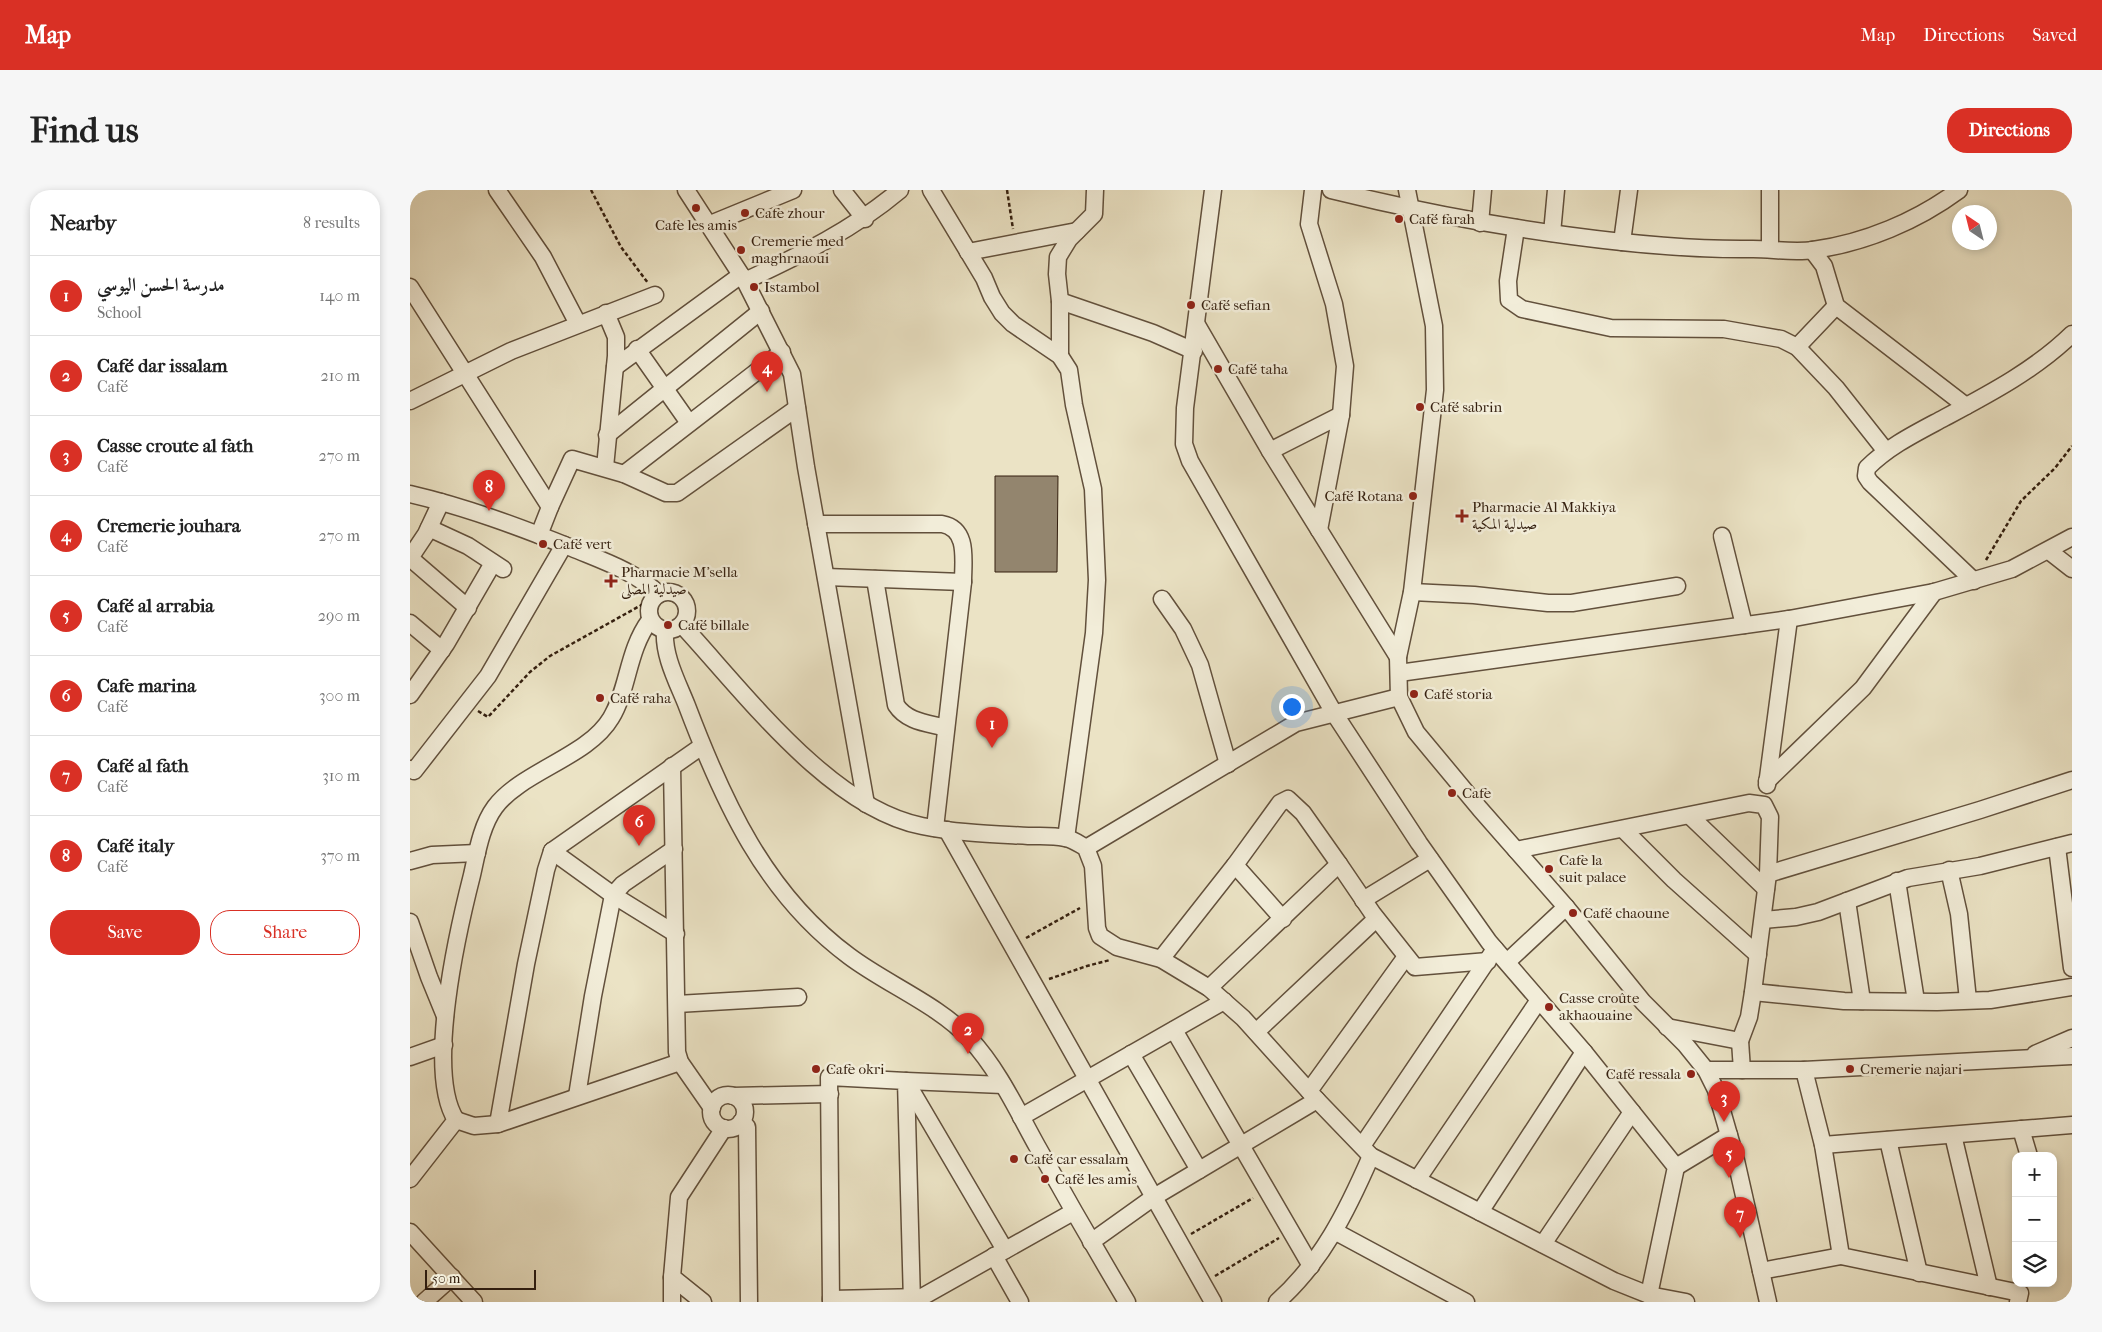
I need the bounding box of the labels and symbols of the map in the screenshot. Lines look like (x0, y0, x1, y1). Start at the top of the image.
marker: Cafe les amis (690, 202, 702, 214)
place label: Cafe zhour (755, 204, 825, 222)
north arrow (1952, 205, 1997, 250)
marker: Cafe zhour (739, 207, 751, 219)
place label: Café farah (1409, 210, 1476, 228)
marker: Café farah (1393, 213, 1405, 225)
place label: Cafe les amis (655, 216, 737, 234)
place label: Cremerie med maghrnaoui (751, 232, 845, 267)
marker: Cremerie med maghrnaoui (735, 244, 747, 256)
place label: Istambol (764, 278, 820, 296)
marker: Istambol (748, 281, 760, 293)
place label: Café sefian (1201, 296, 1271, 314)
marker: Café sefian (1185, 299, 1197, 311)
pin: 4 (751, 351, 783, 392)
place label: Café taha (1228, 360, 1289, 378)
marker: Café taha (1212, 363, 1224, 375)
place label: Café sabrin (1430, 398, 1502, 416)
marker: Café sabrin (1414, 401, 1426, 413)
pin: 8 (473, 470, 505, 511)
place label: Café Rotana (1324, 487, 1404, 505)
marker: Café Rotana (1407, 490, 1419, 502)
place label: Pharmacie Al Makkiya صيدلية المكية (1472, 498, 1617, 533)
marker: Pharmacie Al Makkiya صيدلية المكية (1456, 510, 1468, 522)
place label: Café vert (553, 535, 612, 553)
marker: Café vert (537, 538, 549, 550)
place label: Pharmacie M'sella صيدلية المصلى (621, 563, 739, 600)
marker: Pharmacie M'sella صيدلية المصلى (605, 575, 617, 587)
place label: Café billale (678, 616, 750, 634)
marker: Café billale (662, 619, 674, 631)
place label: Café storia (1424, 685, 1494, 703)
marker: Café storia (1408, 688, 1420, 700)
place label: Café raha (610, 689, 672, 707)
marker: Café raha (594, 692, 606, 704)
your location (1279, 694, 1305, 720)
pin: 1 (976, 707, 1008, 748)
place label: Cafe (1462, 784, 1492, 802)
marker: Cafe (1446, 787, 1458, 799)
pin: 6 (623, 805, 655, 846)
place label: Cafe la suit palace (1559, 851, 1627, 886)
marker: Cafe la suit palace (1543, 863, 1555, 875)
place label: Café chaoune (1583, 904, 1670, 922)
marker: Café chaoune (1567, 907, 1579, 919)
place label: Casse croûte akhaouaine (1559, 989, 1640, 1024)
marker: Casse croûte akhaouaine (1543, 1001, 1555, 1013)
pin: 2 (952, 1013, 984, 1054)
place label: Cafe okri (826, 1060, 885, 1078)
place label: Cremerie najari (1860, 1060, 1963, 1078)
marker: Cafe okri (810, 1063, 822, 1075)
marker: Cremerie najari (1844, 1063, 1856, 1075)
place label: Café ressala (1606, 1065, 1682, 1083)
marker: Café ressala (1685, 1068, 1697, 1080)
pin: 3 (1708, 1081, 1740, 1122)
pin: 5 (1713, 1137, 1745, 1178)
place label: Café car essalam (1024, 1150, 1129, 1168)
marker: Café car essalam (1008, 1153, 1020, 1165)
place label: Café les amis (1055, 1170, 1137, 1188)
marker: Café les amis (1039, 1173, 1051, 1185)
pin: 7 (1724, 1197, 1756, 1238)
scale bar (425, 1267, 536, 1290)

